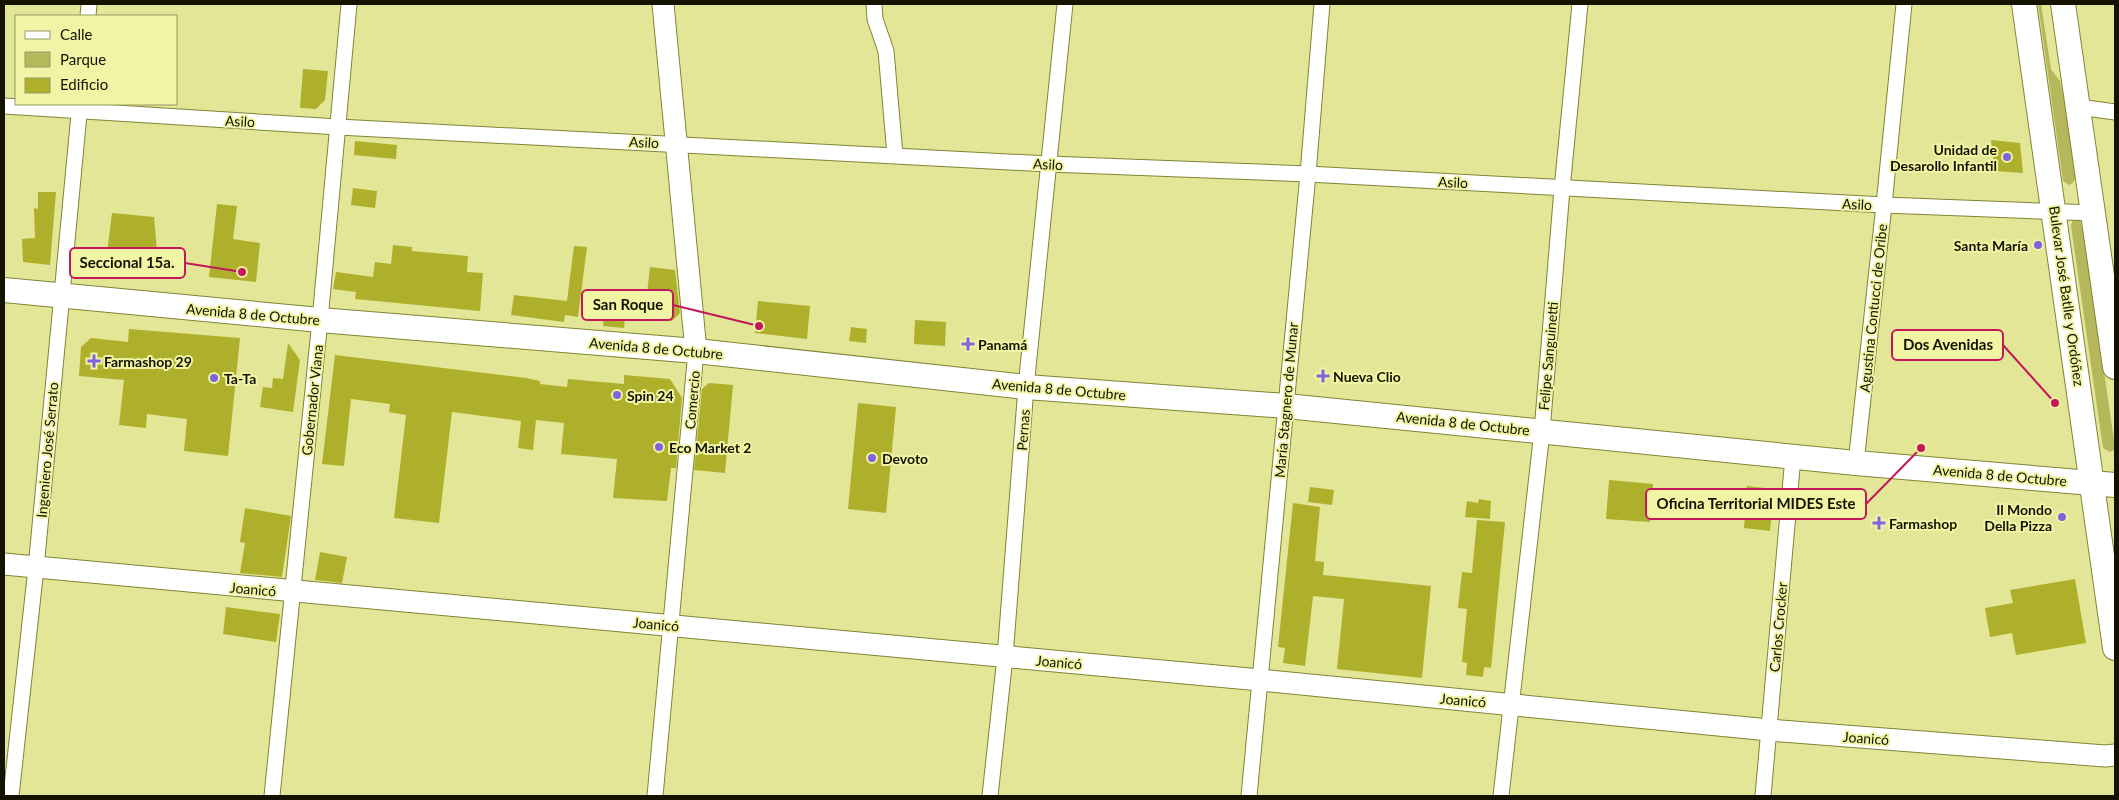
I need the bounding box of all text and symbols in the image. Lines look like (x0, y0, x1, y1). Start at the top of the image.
legend (15, 15, 178, 105)
text: Calle (60, 25, 93, 43)
text: Parque (60, 50, 106, 68)
text: Edificio (60, 75, 108, 93)
street label: Asilo (224, 112, 256, 130)
street label: Asilo (628, 133, 660, 151)
place label: Unidad de Desarollo Infantil (1890, 141, 1998, 174)
marker: Unidad de Desarollo Infantil (2001, 151, 2013, 163)
street label: Asilo (1032, 155, 1064, 173)
street label: Asilo (1437, 173, 1469, 191)
street label: Asilo (1841, 195, 1873, 213)
street label: Bulevar José Batlle y Ordóñez (2046, 205, 2088, 387)
street label: Agustina Contucci de Oribe (1856, 223, 1890, 393)
place label: Santa María (1954, 237, 2028, 254)
marker: Santa María (2032, 239, 2044, 251)
callout: Seccional 15a. (70, 248, 185, 278)
text: Seccional 15a. (80, 253, 175, 271)
callout: San Roque (582, 290, 673, 320)
text: San Roque (593, 295, 663, 313)
street label: Avenida 8 de Octubre (185, 300, 321, 328)
street label: Felipe Sanguinetti (1535, 301, 1561, 411)
street label: María Stagnero de Munar (1271, 321, 1301, 479)
callout: Dos Avenidas (1892, 330, 2003, 360)
street label: Avenida 8 de Octubre (588, 334, 724, 362)
text: Dos Avenidas (1903, 335, 1993, 353)
place label: Panamá (978, 336, 1027, 353)
marker: Panamá (962, 338, 974, 350)
street label: Gobernador Viana (298, 344, 326, 456)
place label: Farmashop 29 (104, 353, 192, 370)
marker: Farmashop 29 (88, 355, 100, 367)
place label: Nueva Clio (1333, 368, 1401, 385)
place label: Ta-Ta (224, 370, 256, 387)
street label: Comercio (681, 370, 703, 430)
marker: Nueva Clio (1317, 370, 1329, 382)
marker: Ta-Ta (208, 372, 220, 384)
street label: Avenida 8 de Octubre (991, 375, 1127, 403)
street label: Ingeniero José Serrato (33, 381, 61, 519)
place label: Spin 24 (627, 387, 674, 404)
marker: Spin 24 (611, 389, 623, 401)
street label: Avenida 8 de Octubre (1395, 408, 1531, 438)
street label: Pernas (1013, 409, 1033, 451)
place label: Eco Market 2 (669, 439, 751, 456)
marker: Eco Market 2 (653, 441, 665, 453)
place label: Devoto (882, 450, 928, 467)
marker: Devoto (866, 452, 878, 464)
street label: Avenida 8 de Octubre (1932, 461, 2068, 489)
callout: Oficina Territorial MIDES Este (1646, 489, 1866, 519)
text: Oficina Territorial MIDES Este (1656, 494, 1856, 512)
place label: Il Mondo Della Pizza (1984, 501, 2052, 534)
marker: Il Mondo Della Pizza (2056, 511, 2068, 523)
place label: Farmashop (1889, 515, 1957, 532)
marker: Farmashop (1873, 517, 1885, 529)
street label: Joanicó (229, 579, 277, 599)
street label: Carlos Crocker (1766, 581, 1790, 673)
street label: Joanicó (632, 614, 680, 634)
street label: Joanicó (1035, 652, 1083, 672)
street label: Joanicó (1439, 690, 1487, 710)
street label: Joanicó (1842, 728, 1890, 748)

